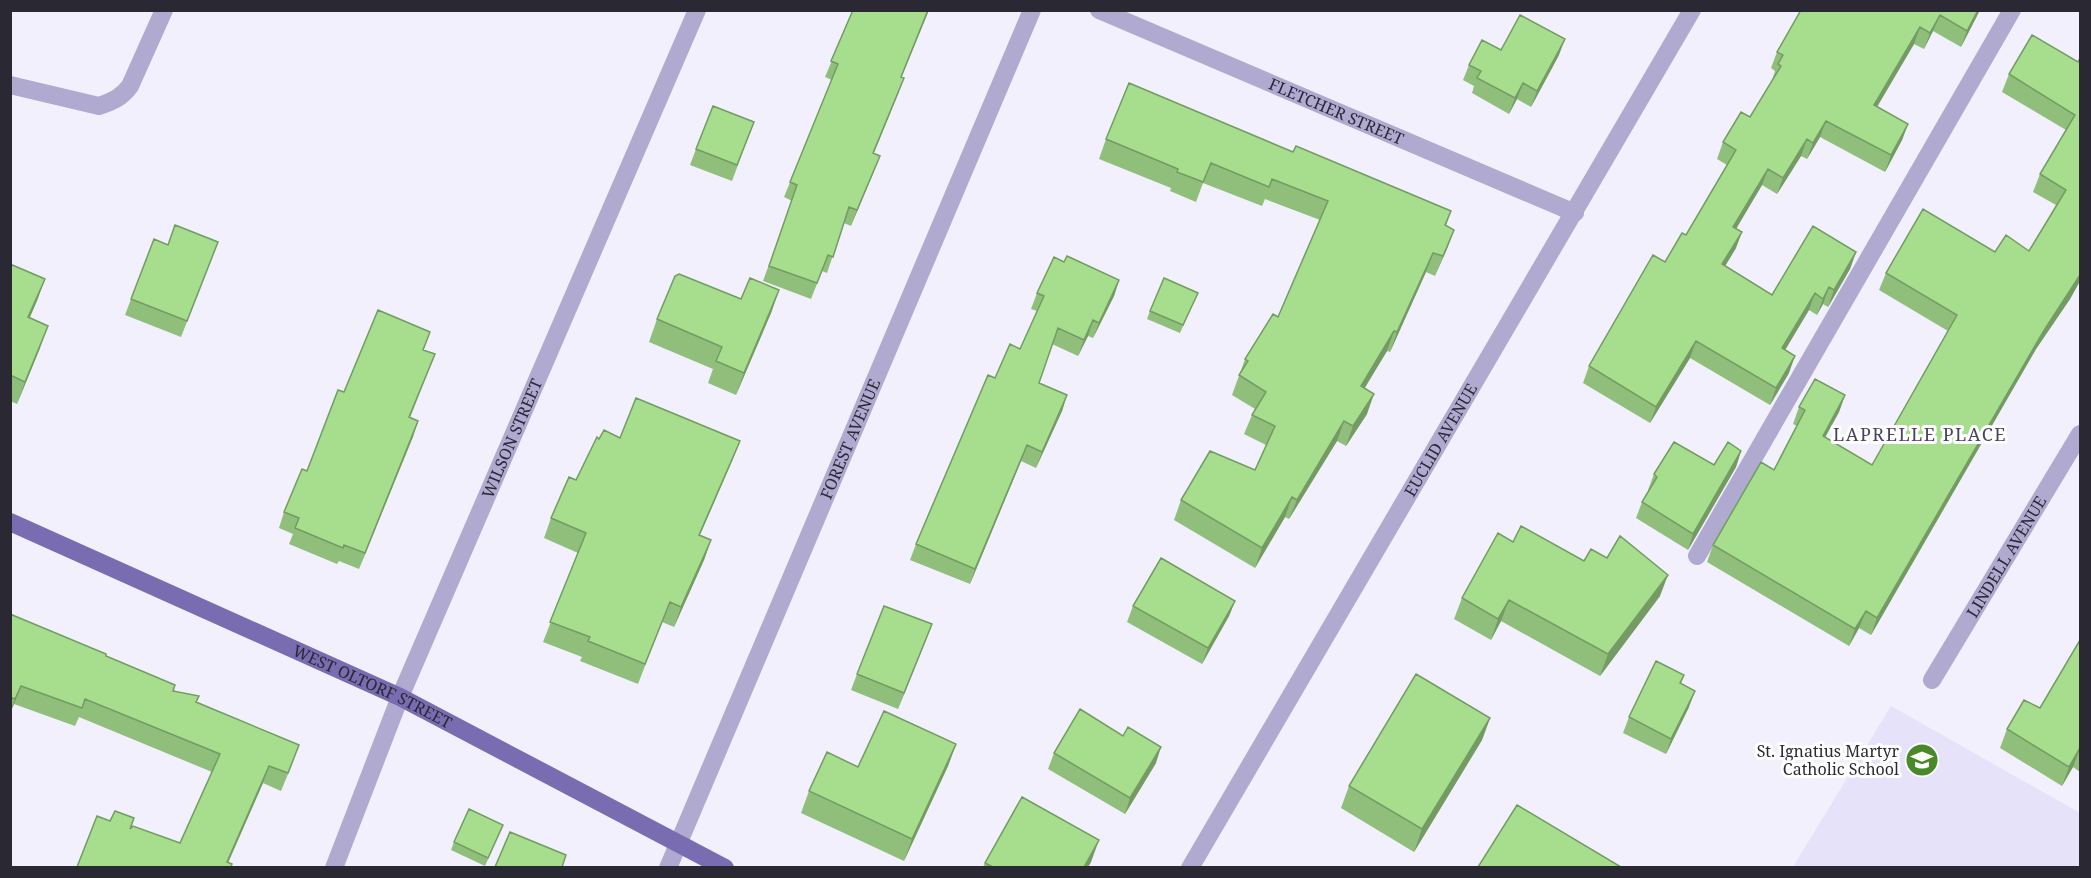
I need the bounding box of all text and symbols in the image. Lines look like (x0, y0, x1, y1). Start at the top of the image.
street label: FLETCHER STREET (1266, 73, 1407, 150)
street label: WILSON STREET (476, 375, 547, 502)
street label: FOREST AVENUE (815, 375, 885, 503)
street label: EUCLID AVENUE (1399, 379, 1482, 500)
district label: LAPRELLE PLACE (1833, 422, 2007, 446)
street label: LINDELL AVENUE (1961, 492, 2051, 622)
street label: WEST OLTORF STREET (289, 639, 456, 734)
place label: St. Ignatius Martyr Catholic School (1757, 740, 1899, 780)
school or university icon: St. Ignatius Martyr Catholic School (1904, 742, 1940, 778)

